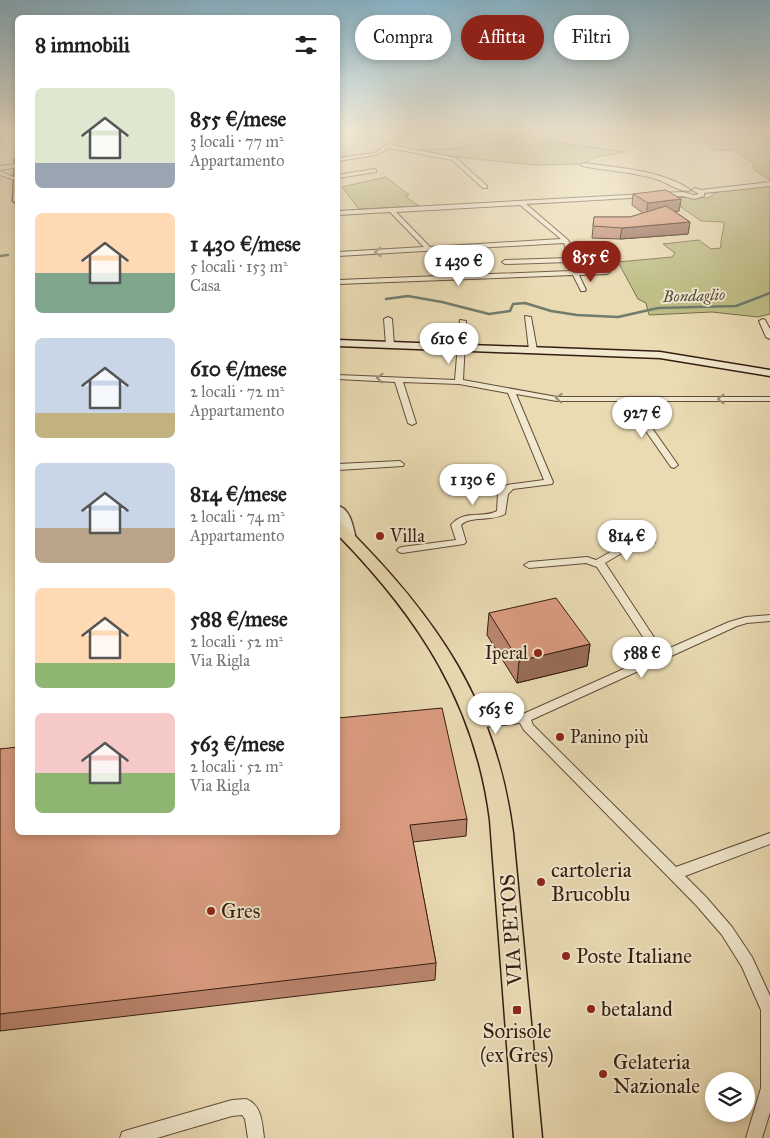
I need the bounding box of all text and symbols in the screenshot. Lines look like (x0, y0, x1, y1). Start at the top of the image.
chip: Compra (355, 15, 451, 60)
chip: Affitta (461, 15, 544, 60)
chip: Filtri (554, 15, 629, 60)
icon: filters (292, 31, 320, 59)
text: 8 immobili (35, 32, 130, 58)
text: 855 €/mese (190, 106, 286, 132)
icon: home (75, 108, 135, 168)
text: 3 locali · 77 m² (190, 132, 284, 151)
text: Appartamento (190, 151, 284, 170)
text: 1 430 €/mese (190, 231, 301, 257)
icon: home (75, 233, 135, 293)
pin: 855 € (556, 240, 626, 283)
pin: 1 430 € (413, 244, 505, 287)
one-way arrow (374, 246, 382, 257)
text: 855 € (573, 247, 609, 266)
text: 1 430 € (435, 251, 483, 270)
text: 5 locali · 153 m² (190, 257, 288, 276)
text: Casa (190, 276, 220, 295)
water label: Bondaglio (662, 285, 725, 306)
pin: 610 € (414, 322, 484, 365)
text: 610 € (431, 329, 467, 348)
text: 610 €/mese (190, 356, 287, 382)
icon: home (75, 358, 135, 418)
one-way arrow (376, 373, 384, 383)
text: 2 locali · 72 m² (190, 382, 284, 401)
one-way arrow (555, 393, 563, 404)
one-way arrow (717, 394, 725, 404)
pin: 927 € (607, 396, 677, 439)
text: Appartamento (190, 401, 284, 420)
text: 927 € (623, 403, 661, 422)
pin: 1 130 € (427, 464, 519, 506)
text: 1 130 € (451, 470, 495, 489)
text: 814 €/mese (190, 481, 287, 507)
icon: home (75, 483, 135, 543)
text: 2 locali · 74 m² (190, 507, 285, 526)
pin: 814 € (592, 520, 662, 562)
place label: Villa (389, 525, 425, 547)
text: Appartamento (190, 526, 284, 545)
text: 814 € (609, 526, 645, 545)
marker: Villa (374, 530, 386, 542)
text: 588 €/mese (190, 606, 288, 632)
icon: home (75, 608, 135, 668)
text: 2 locali · 52 m² (190, 632, 283, 651)
pin: 588 € (607, 636, 677, 679)
place label: Iperal (485, 642, 528, 664)
text: 588 € (623, 643, 661, 662)
marker: Iperal (532, 647, 544, 659)
text: Via Rigla (190, 651, 250, 670)
pin: 563 € (461, 692, 531, 735)
text: 563 € (478, 699, 514, 718)
place label: Panino più (570, 726, 649, 748)
text: 563 €/mese (190, 731, 285, 757)
marker: Panino più (554, 731, 566, 743)
icon: home (75, 733, 135, 793)
text: 2 locali · 52 m² (190, 757, 283, 776)
text: Via Rigla (190, 776, 250, 795)
place label: cartoleria Brucoblu (551, 857, 632, 907)
street label: VIA PETOS (494, 873, 528, 988)
marker: cartoleria Brucoblu (535, 876, 547, 888)
place label: Gres (221, 898, 261, 924)
marker: Gres (205, 905, 217, 917)
place label: Poste Italiane (576, 943, 692, 969)
marker: Poste Italiane (560, 950, 572, 962)
place label: betaland (601, 996, 673, 1022)
marker: betaland (585, 1003, 597, 1015)
marker: Sorisole (ex Gres) (511, 1004, 523, 1016)
place label: Sorisole (ex Gres) (480, 1018, 554, 1068)
place label: Gelateria Nazionale (613, 1049, 700, 1099)
marker: Gelateria Nazionale (597, 1068, 609, 1080)
map controls (705, 1072, 755, 1122)
button: layers (705, 1072, 755, 1122)

